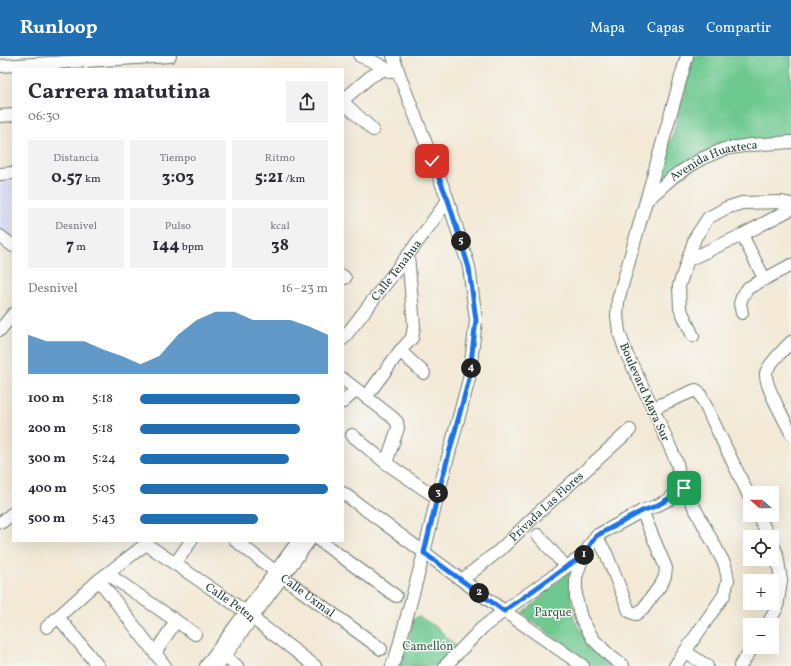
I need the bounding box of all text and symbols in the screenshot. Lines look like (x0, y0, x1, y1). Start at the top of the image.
text: Runloop (20, 15, 97, 41)
text: Mapa (590, 19, 625, 38)
text: Capas (647, 19, 684, 38)
text: Compartir (706, 19, 771, 38)
text: Carrera matutina (28, 77, 210, 108)
button: share (286, 81, 328, 123)
text: 06:30 (28, 108, 60, 126)
street label: Avenida Huaxteca (666, 137, 758, 185)
pin (415, 144, 449, 178)
icon: check (421, 150, 443, 172)
text: Distancia (53, 151, 99, 166)
text: Tiempo (160, 151, 196, 166)
text: Ritmo (265, 151, 295, 166)
text: 0.57 (51, 166, 83, 189)
text: 3:03 (162, 166, 194, 189)
text: 5:21 (255, 166, 283, 189)
text: km (83, 172, 101, 187)
text: /km (283, 172, 305, 187)
text: Desnivel (55, 219, 97, 234)
text: Pulso (165, 219, 191, 234)
text: kcal (270, 219, 290, 234)
pin: 5 (451, 231, 471, 251)
text: 5 (458, 233, 464, 248)
text: 7 (66, 234, 74, 257)
text: 144 (152, 234, 180, 257)
text: 38 (271, 234, 289, 257)
street label: Calle Tenahua (368, 237, 426, 305)
text: m (74, 240, 86, 255)
text: bpm (180, 240, 204, 255)
text: Desnivel (28, 280, 78, 298)
text: 16–23 m (281, 280, 328, 298)
street label: Boulevard Maya Sur (615, 341, 673, 444)
pin: 4 (461, 358, 481, 378)
text: 4 (468, 360, 474, 375)
text: 100 m (28, 390, 65, 408)
text: 5:18 (92, 390, 113, 408)
text: 200 m (28, 420, 66, 438)
text: 5:18 (92, 420, 113, 438)
text: 300 m (28, 450, 66, 468)
text: 5:24 (92, 450, 116, 468)
street label: Privada Las Flores (506, 469, 588, 546)
pin (667, 471, 701, 505)
icon: arrive (673, 477, 695, 499)
text: 400 m (28, 480, 67, 498)
text: 5:05 (92, 480, 115, 498)
pin: 3 (428, 483, 448, 503)
text: 3 (435, 485, 441, 500)
north arrow (743, 486, 779, 522)
map controls (743, 486, 779, 654)
text: 500 m (28, 510, 65, 528)
text: 5:43 (92, 510, 115, 528)
button: locate (743, 530, 779, 566)
pin: 1 (574, 545, 594, 565)
text: 1 (582, 547, 586, 562)
street label: Calle Uxmal (277, 571, 338, 622)
button: + (743, 574, 779, 610)
street label: Calle Peten (202, 580, 259, 626)
pin: 2 (469, 583, 489, 603)
text: 2 (476, 585, 482, 600)
park label: Parque (535, 605, 572, 621)
button: − (743, 618, 779, 654)
park label: Camellón (403, 639, 453, 655)

